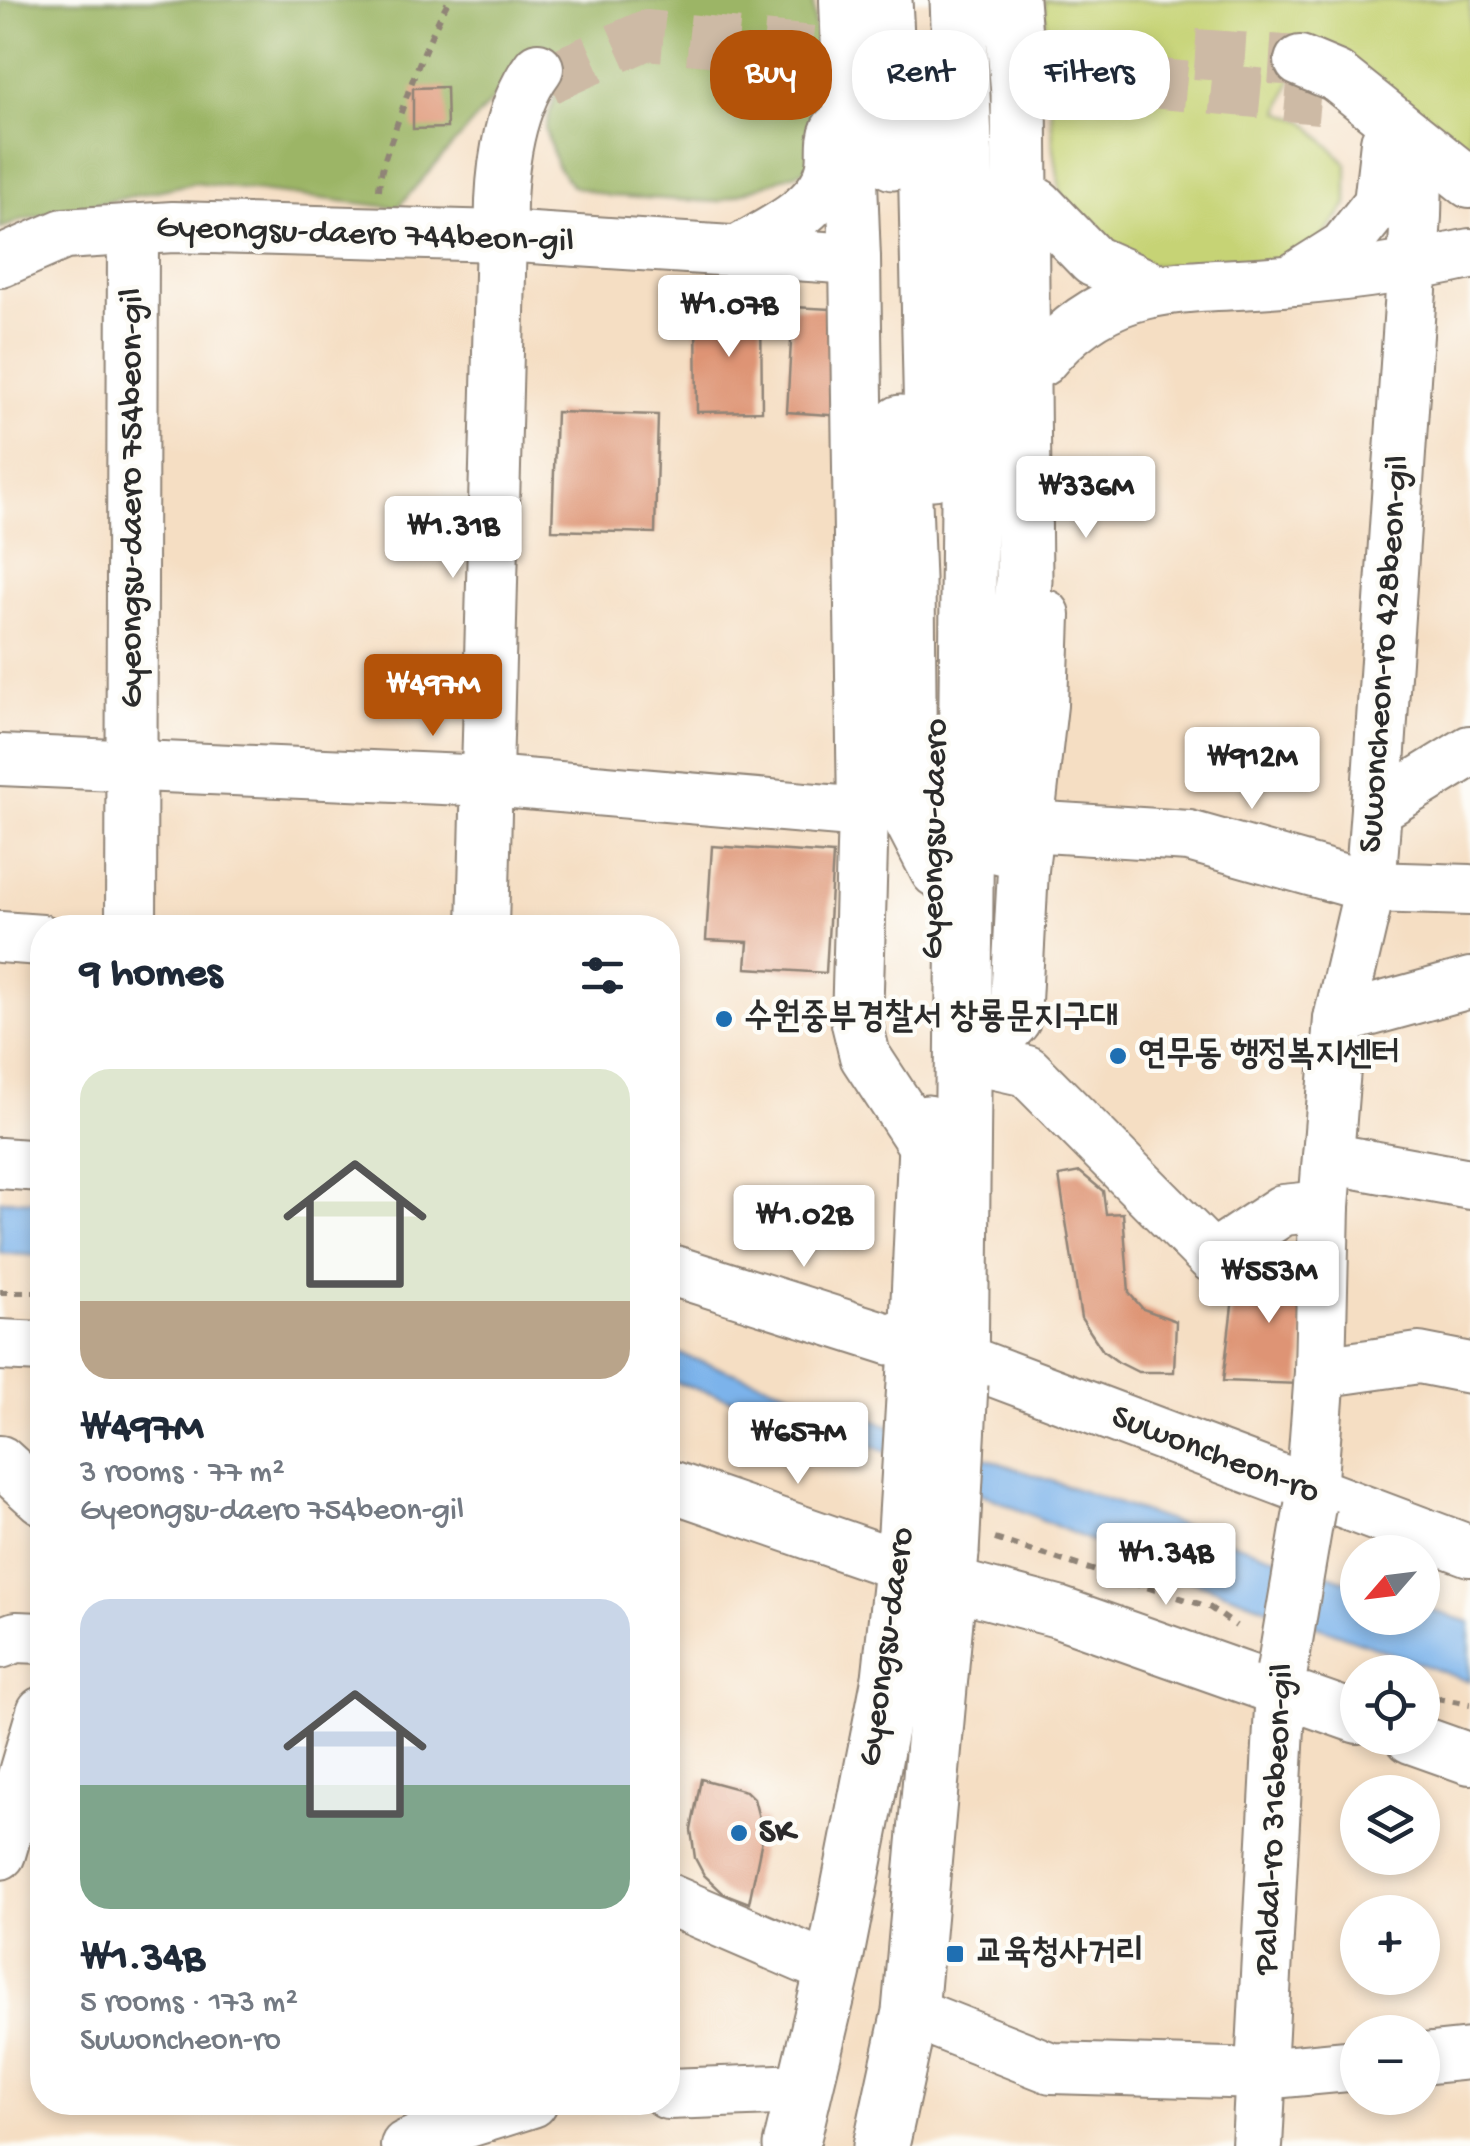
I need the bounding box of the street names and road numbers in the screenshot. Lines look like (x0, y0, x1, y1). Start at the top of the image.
street label: Gyeongsu-daero 744beon-gil (155, 208, 575, 264)
street label: Gyeongsu-daero 754beon-gil (113, 288, 154, 708)
street label: Suwoncheon-ro 428beon-gil (1352, 454, 1420, 854)
street label: Gyeongsu-daero (913, 718, 959, 960)
street label: Suwoncheon-ro (1105, 1397, 1325, 1515)
street label: Gyeongsu-daero (851, 1525, 925, 1769)
street label: Paldal-ro 316beon-gil (1247, 1662, 1305, 1977)

